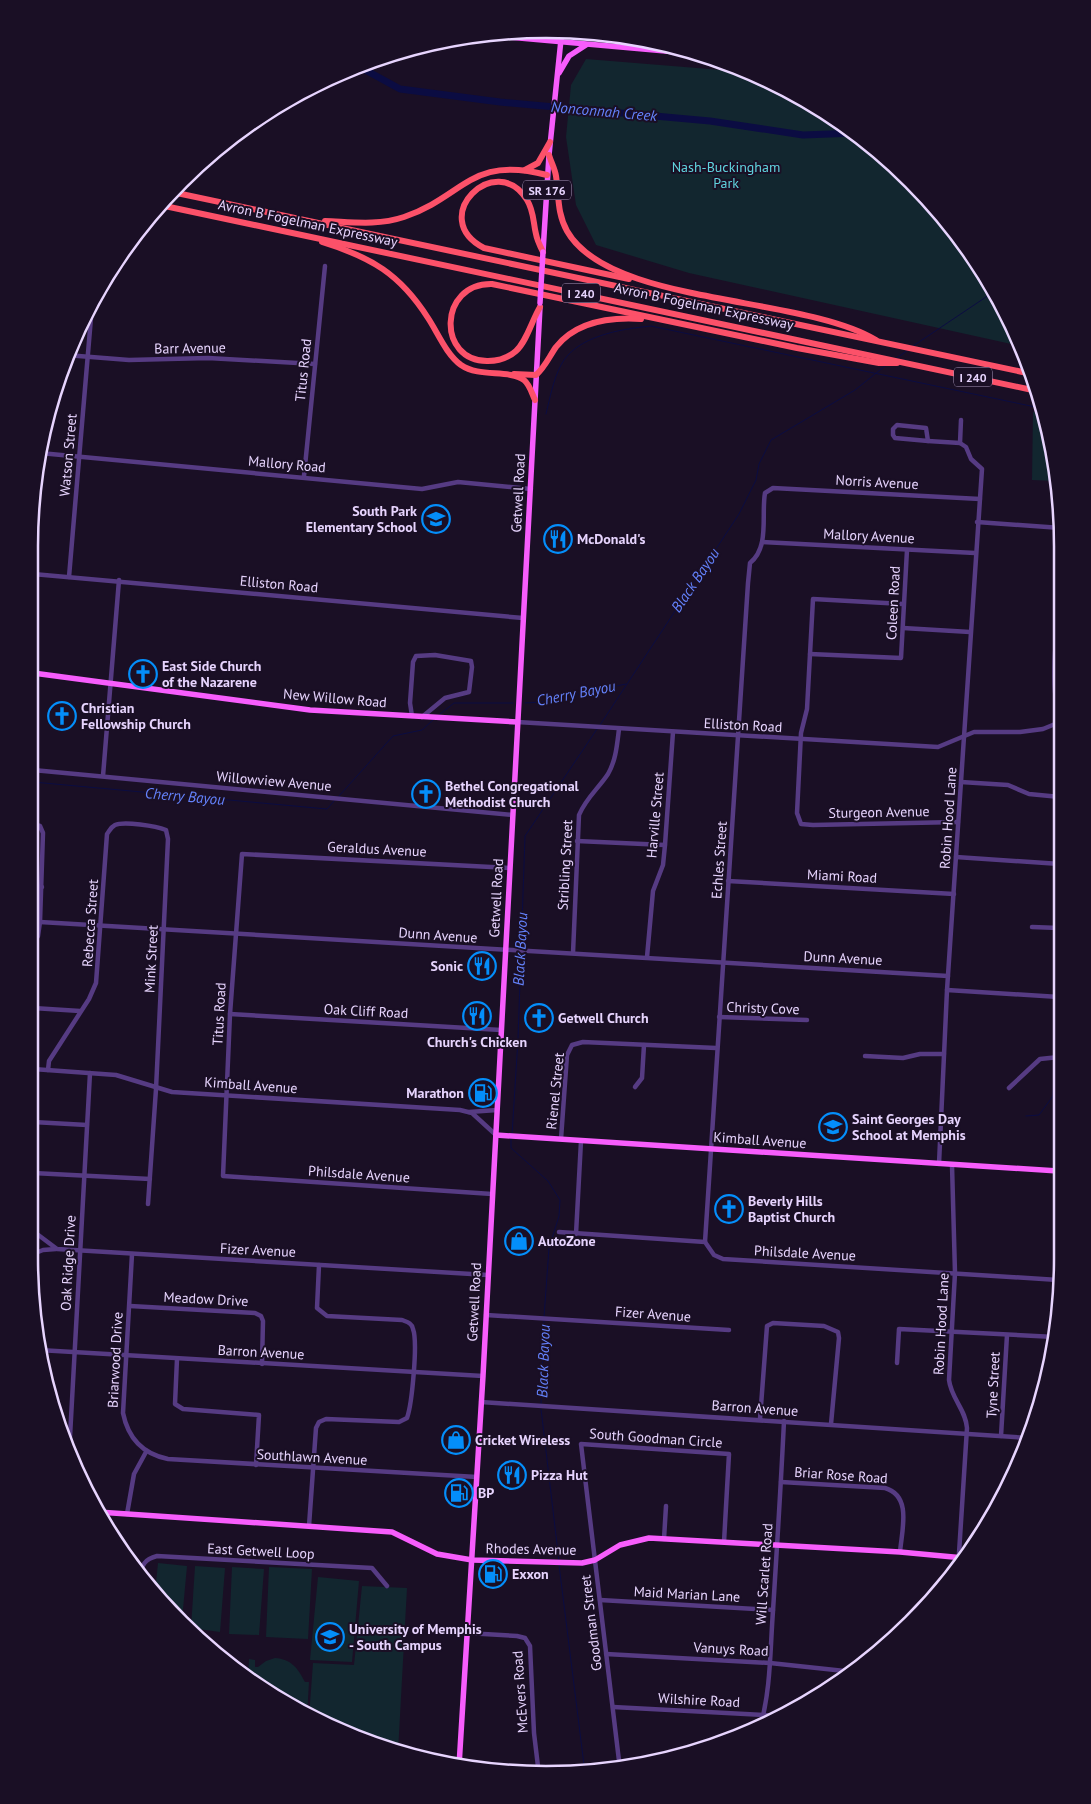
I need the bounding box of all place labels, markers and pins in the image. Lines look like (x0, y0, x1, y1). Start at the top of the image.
place label: South Park Elementary School (306, 502, 418, 536)
school or university icon: South Park Elementary School (421, 504, 451, 534)
restaurant icon: McDonald's (543, 524, 573, 554)
place label: McDonald's (577, 530, 646, 548)
place label: East Side Church of the Nazarene (162, 657, 261, 691)
church icon: East Side Church of the Nazarene (128, 659, 158, 689)
place label: Christian Fellowship Church (81, 699, 191, 733)
church icon: Christian Fellowship Church (47, 701, 77, 731)
place label: Bethel Congregational Methodist Church (445, 777, 580, 811)
church icon: Bethel Congregational Methodist Church (411, 779, 441, 809)
restaurant icon: Sonic (467, 951, 497, 981)
place label: Sonic (431, 957, 463, 975)
restaurant icon: Church's Chicken (462, 1001, 492, 1031)
church icon: Getwell Church (524, 1003, 554, 1033)
place label: Getwell Church (558, 1009, 649, 1027)
place label: Church's Chicken (427, 1033, 527, 1051)
fuel station icon: Marathon (468, 1078, 498, 1108)
place label: Marathon (406, 1084, 464, 1102)
place label: Saint Georges Day School at Memphis (852, 1110, 966, 1144)
school or university icon: Saint Georges Day School at Memphis (818, 1112, 848, 1142)
place label: Beverly Hills Baptist Church (748, 1192, 835, 1226)
church icon: Beverly Hills Baptist Church (714, 1194, 744, 1224)
shop icon: AutoZone (504, 1226, 534, 1256)
place label: AutoZone (538, 1232, 596, 1250)
shop icon: Cricket Wireless (441, 1425, 471, 1455)
place label: Cricket Wireless (475, 1431, 570, 1449)
restaurant icon: Pizza Hut (497, 1460, 527, 1490)
place label: Pizza Hut (531, 1466, 588, 1484)
fuel station icon: BP (444, 1478, 474, 1508)
place label: BP (478, 1484, 494, 1502)
fuel station icon: Exxon (478, 1559, 508, 1589)
place label: Exxon (512, 1565, 549, 1583)
place label: University of Memphis - South Campus (349, 1620, 482, 1654)
school or university icon: University of Memphis - South Campus (315, 1622, 345, 1652)

